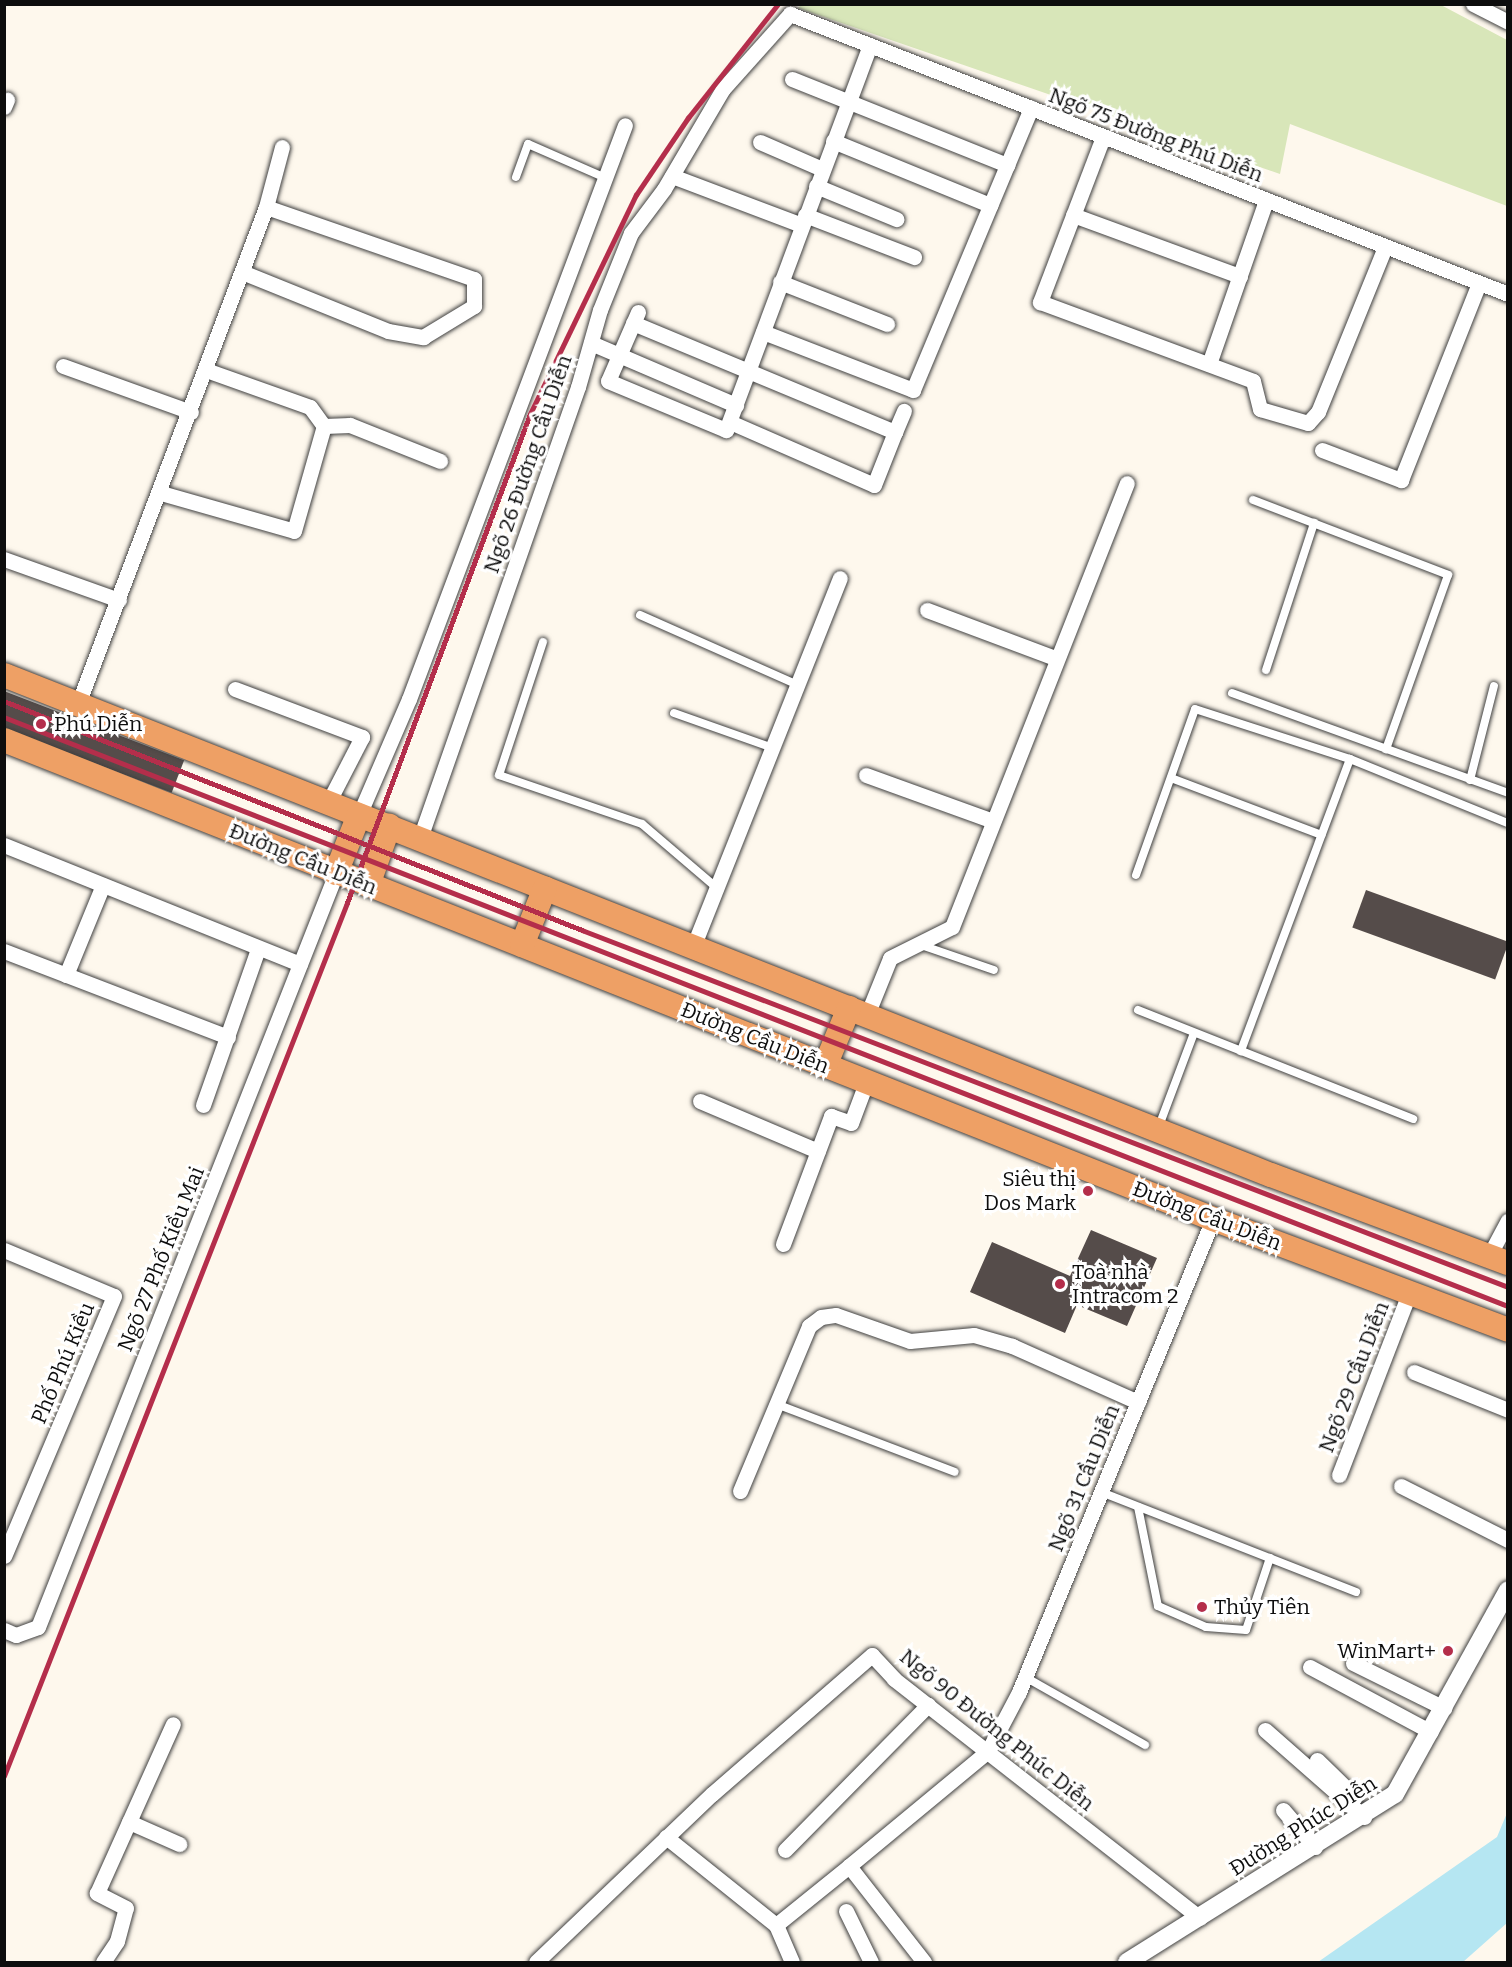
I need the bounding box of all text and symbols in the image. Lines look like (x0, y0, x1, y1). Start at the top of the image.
street label: Ngõ 75 Đường Phú Diễn (1045, 82, 1267, 188)
street label: Ngõ 26 Đường Cầu Diễn (479, 352, 577, 576)
place label: Phú Diễn (54, 711, 142, 737)
marker: Phú Diễn (32, 715, 50, 733)
street label: Đường Cầu Diễn (225, 818, 381, 900)
street label: Đường Cầu Diễn (677, 997, 833, 1079)
street label: Ngõ 27 Phố Kiều Mai (112, 1163, 210, 1355)
place label: Siêu thị Dos Mark (984, 1166, 1076, 1216)
street label: Đường Cầu Diễn (1129, 1176, 1285, 1256)
marker: Siêu thị Dos Mark (1081, 1184, 1095, 1198)
place label: Toà nhà Intracom 2 (1072, 1259, 1179, 1309)
marker: Toà nhà Intracom 2 (1053, 1277, 1067, 1291)
street label: Ngõ 29 Cầu Diễn (1314, 1298, 1394, 1456)
street label: Phố Phú Kiều (26, 1299, 100, 1427)
street label: Ngõ 31 Cầu Diễn (1043, 1401, 1125, 1555)
place label: Thủy Tiên (1214, 1594, 1310, 1620)
marker: Thủy Tiên (1195, 1600, 1209, 1614)
place label: WinMart+ (1337, 1638, 1436, 1664)
street label: Ngõ 90 Đường Phúc Diễn (895, 1644, 1099, 1816)
marker: WinMart+ (1441, 1644, 1455, 1658)
street label: Đường Phúc Diễn (1225, 1771, 1381, 1881)

